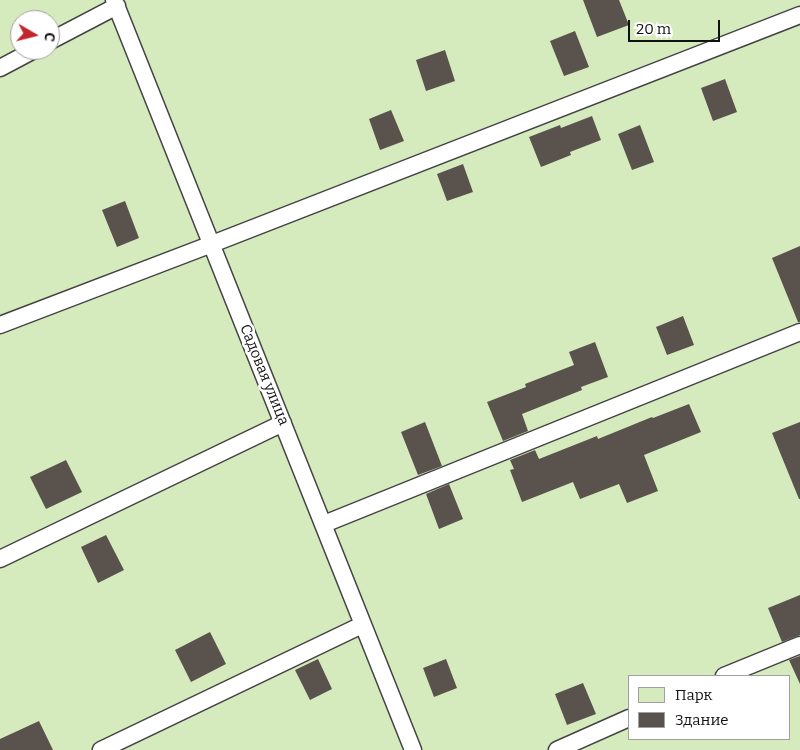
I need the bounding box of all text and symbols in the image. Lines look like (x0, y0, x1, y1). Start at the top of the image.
north arrow (10, 10, 60, 60)
scale bar (630, 10, 722, 42)
text: 20 m (636, 20, 671, 38)
text: С (40, 31, 58, 43)
street label: Садовая улица (236, 322, 292, 428)
legend (628, 675, 790, 740)
text: Парк (675, 686, 712, 704)
text: Здание (675, 711, 729, 729)

